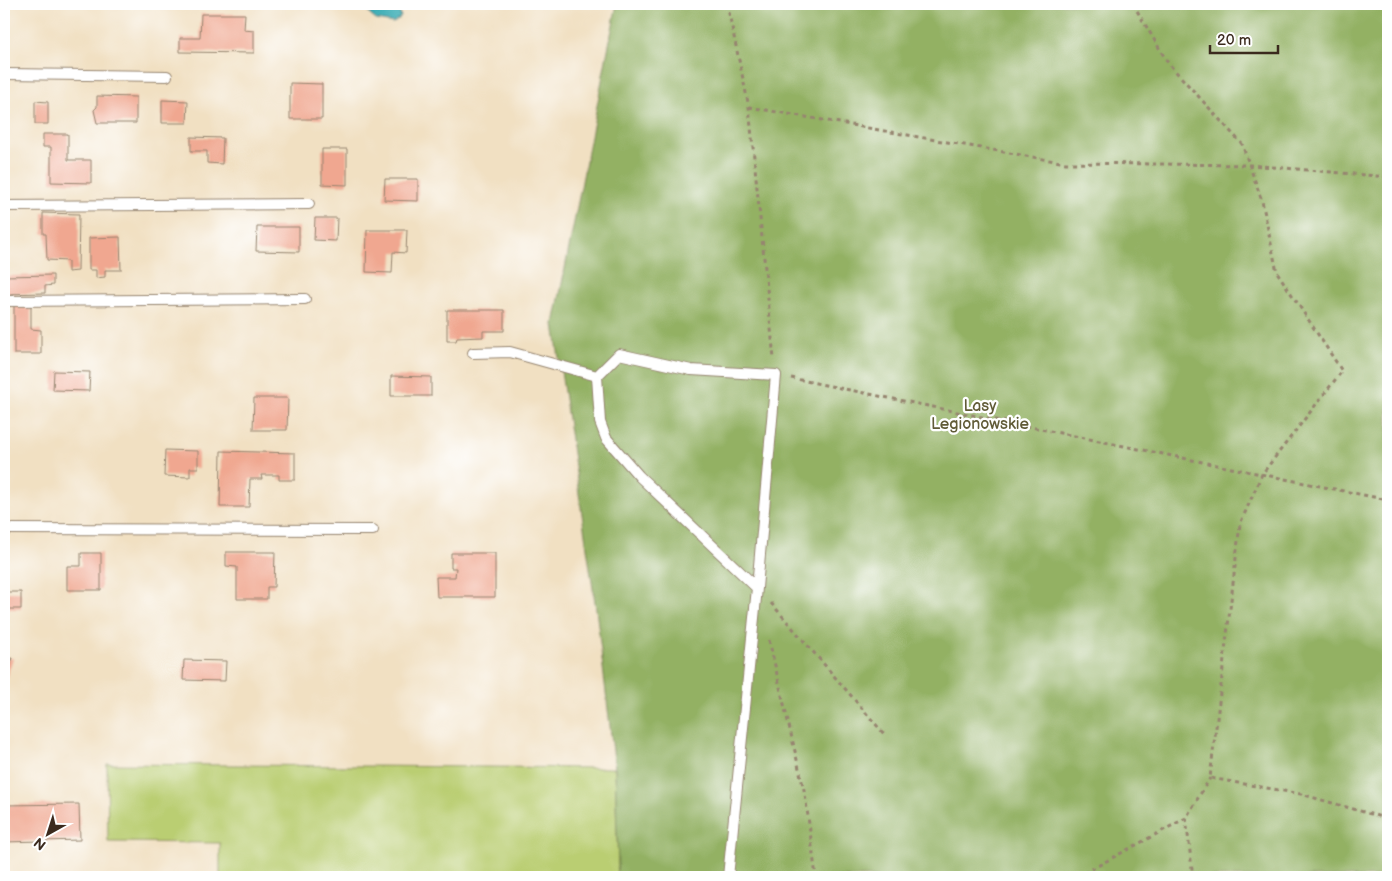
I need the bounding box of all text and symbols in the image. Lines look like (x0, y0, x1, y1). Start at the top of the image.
scale bar (1210, 22, 1277, 54)
text: 20 m (1217, 31, 1251, 50)
park label: Lasy Legionowskie (931, 397, 1030, 434)
north arrow (22, 808, 72, 858)
text: N (31, 834, 50, 854)

